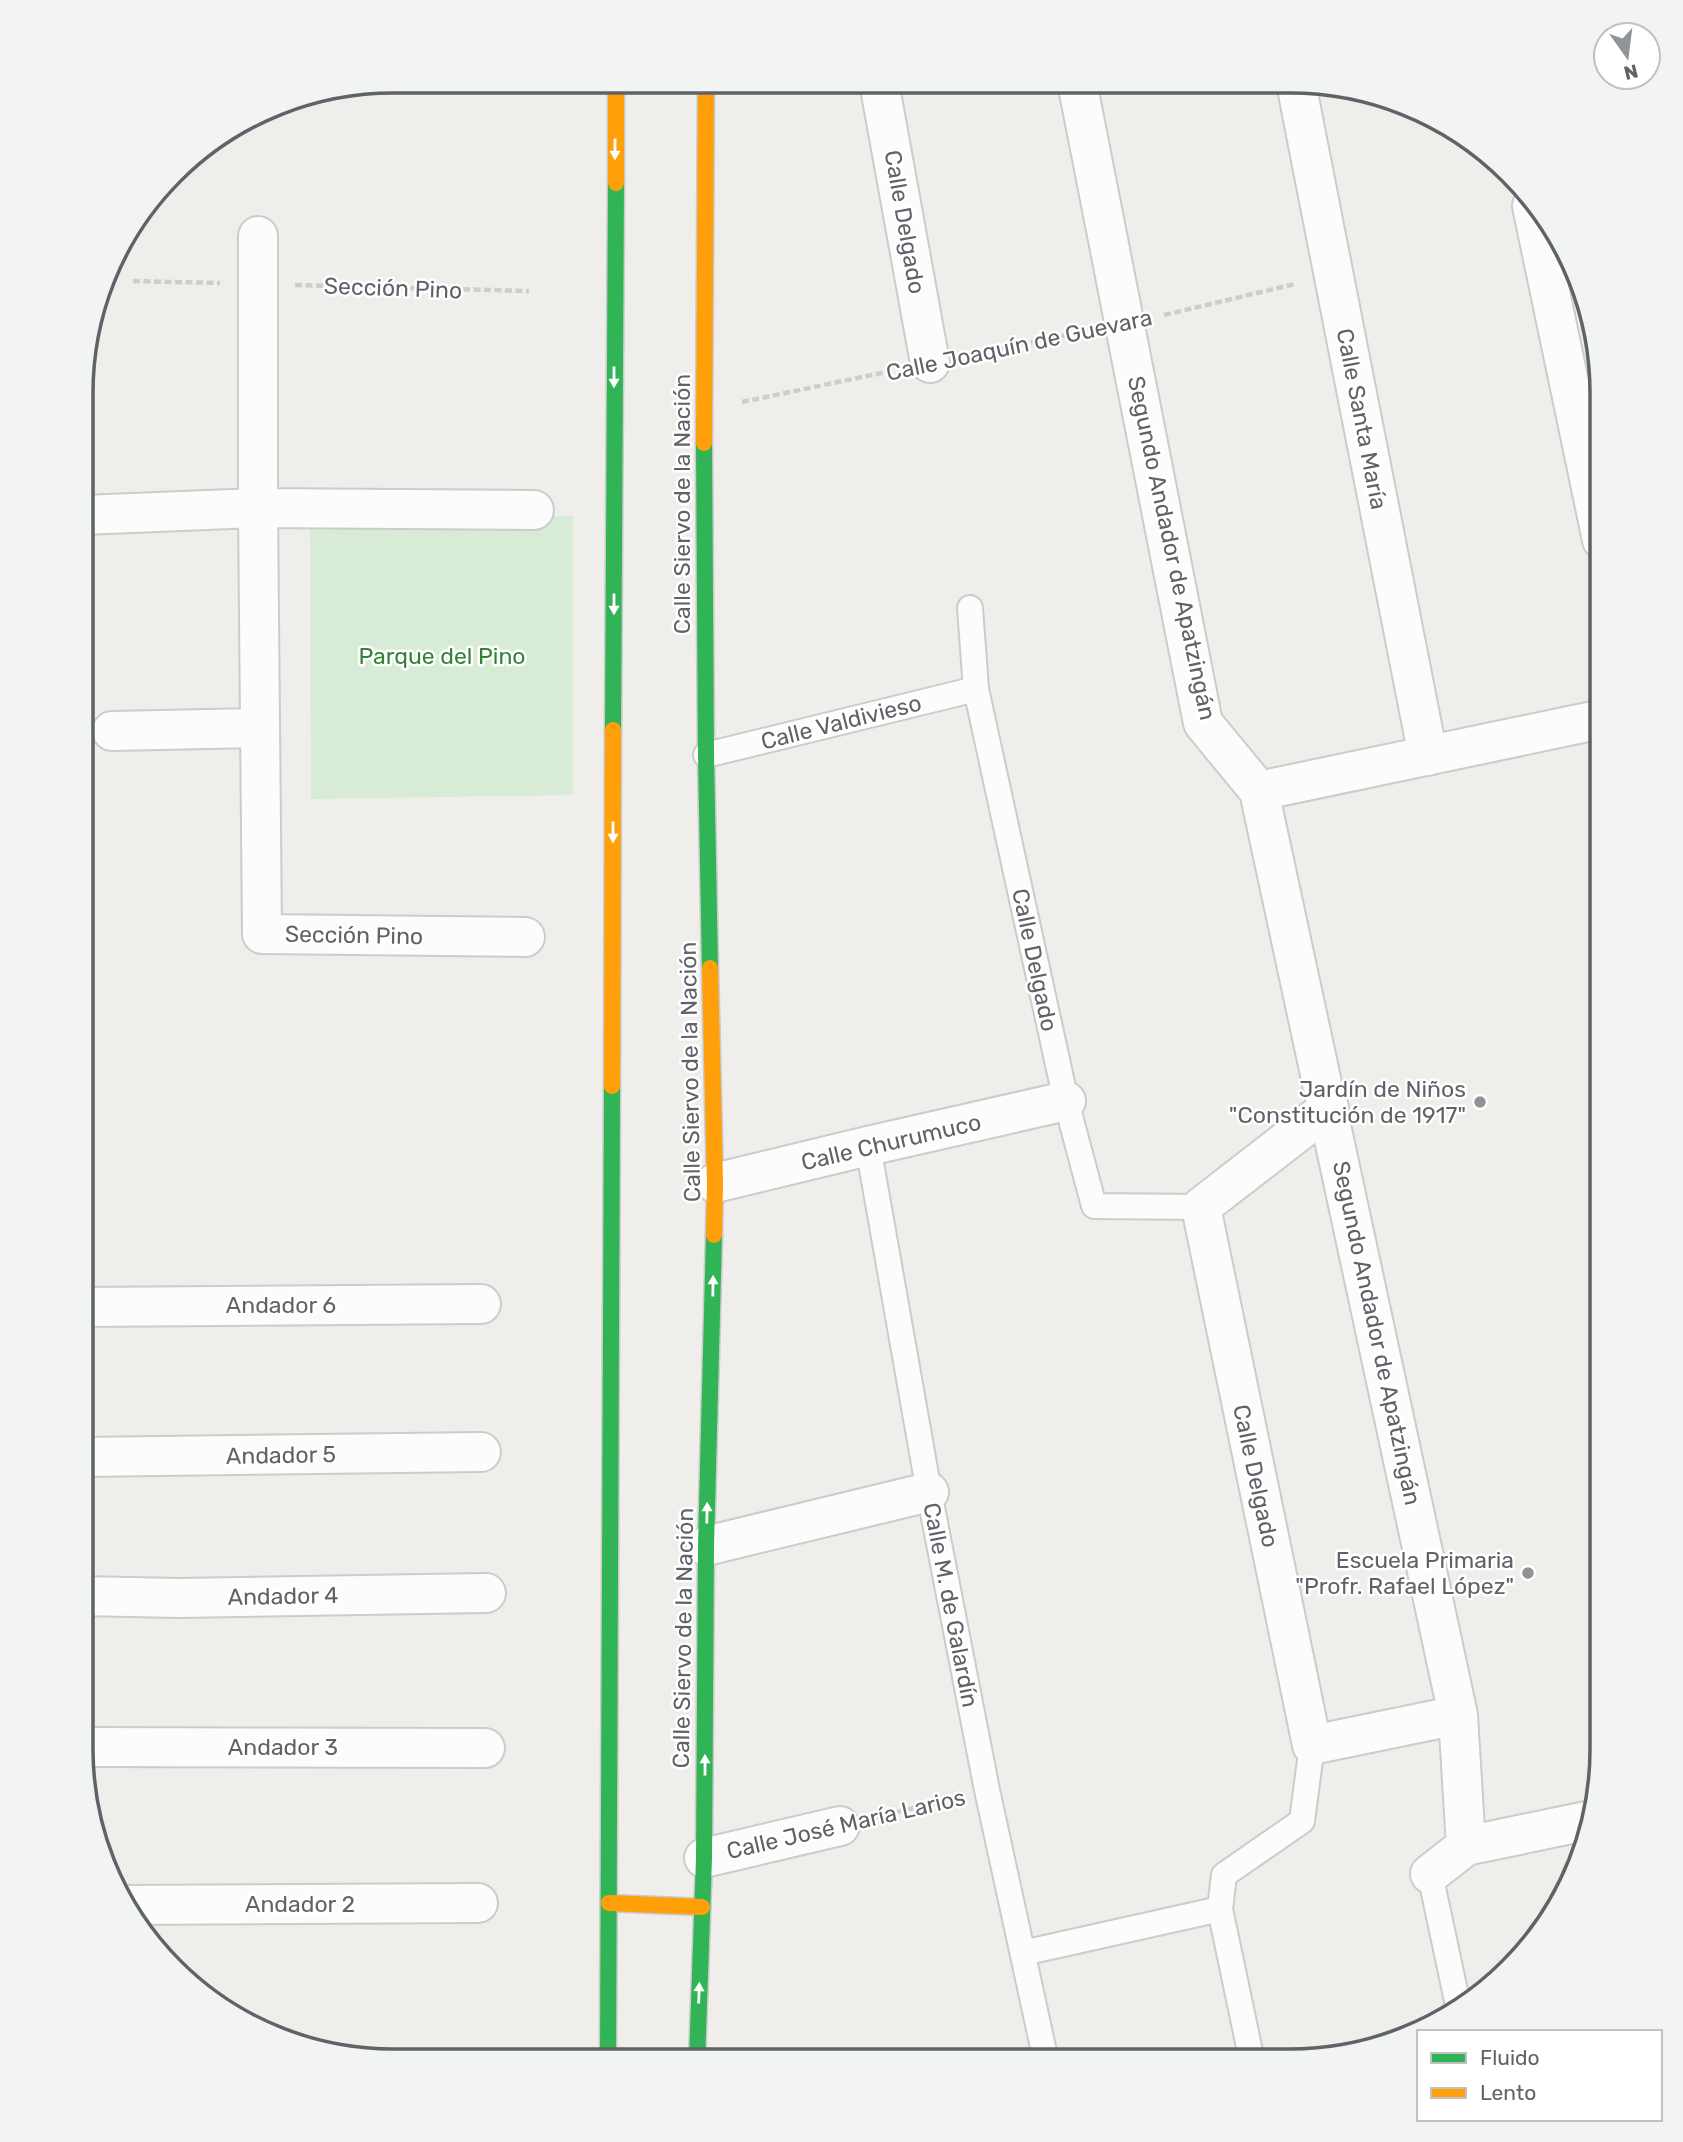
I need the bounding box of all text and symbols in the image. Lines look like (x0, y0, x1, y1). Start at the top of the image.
north arrow (1592, 21, 1662, 91)
text: N (1622, 59, 1640, 85)
one-way arrow (609, 139, 621, 161)
street label: Calle Delgado (879, 148, 931, 296)
street label: Sección Pino (323, 272, 463, 304)
street label: Calle Joaquín de Guevara (883, 303, 1155, 387)
street label: Calle Santa María (1331, 326, 1393, 512)
one-way arrow (609, 366, 620, 388)
street label: Segundo Andador de Apatzingán (1122, 373, 1222, 723)
street label: Calle Siervo de la Nación (668, 374, 696, 634)
one-way arrow (608, 594, 620, 616)
park label: Parque del Pino (358, 642, 526, 670)
street label: Calle Valdivieso (758, 689, 924, 755)
one-way arrow (607, 821, 619, 843)
street label: Calle Delgado (1006, 886, 1064, 1034)
street label: Sección Pino (285, 920, 423, 950)
street label: Calle Siervo de la Nación (674, 941, 706, 1203)
place label: Jardín de Niños "Constitución de 1917" (1229, 1075, 1466, 1129)
marker: Jardín de Niños "Constitución de 1917" (1472, 1094, 1488, 1110)
street label: Calle Churumuco (798, 1108, 984, 1176)
street label: Segundo Andador de Apatzingán (1327, 1158, 1427, 1508)
one-way arrow (707, 1275, 718, 1297)
street label: Andador 6 (226, 1291, 336, 1319)
street label: Calle Delgado (1227, 1402, 1285, 1550)
street label: Andador 5 (226, 1440, 336, 1470)
street label: Calle M. de Galardín (917, 1500, 985, 1710)
one-way arrow (701, 1502, 713, 1524)
street label: Calle Siervo de la Nación (667, 1507, 699, 1769)
place label: Escuela Primaria "Profr. Rafael López" (1295, 1546, 1514, 1600)
marker: Escuela Primaria "Profr. Rafael López" (1520, 1565, 1536, 1581)
street label: Andador 4 (227, 1581, 339, 1611)
street label: Andador 3 (228, 1733, 338, 1761)
one-way arrow (699, 1754, 711, 1776)
street label: Calle José María Larios (724, 1783, 968, 1865)
street label: Andador 2 (245, 1890, 355, 1918)
one-way arrow (694, 1981, 705, 2003)
legend (1417, 2030, 1662, 2121)
text: Fluido (1480, 2045, 1540, 2070)
text: Lento (1480, 2080, 1536, 2105)

